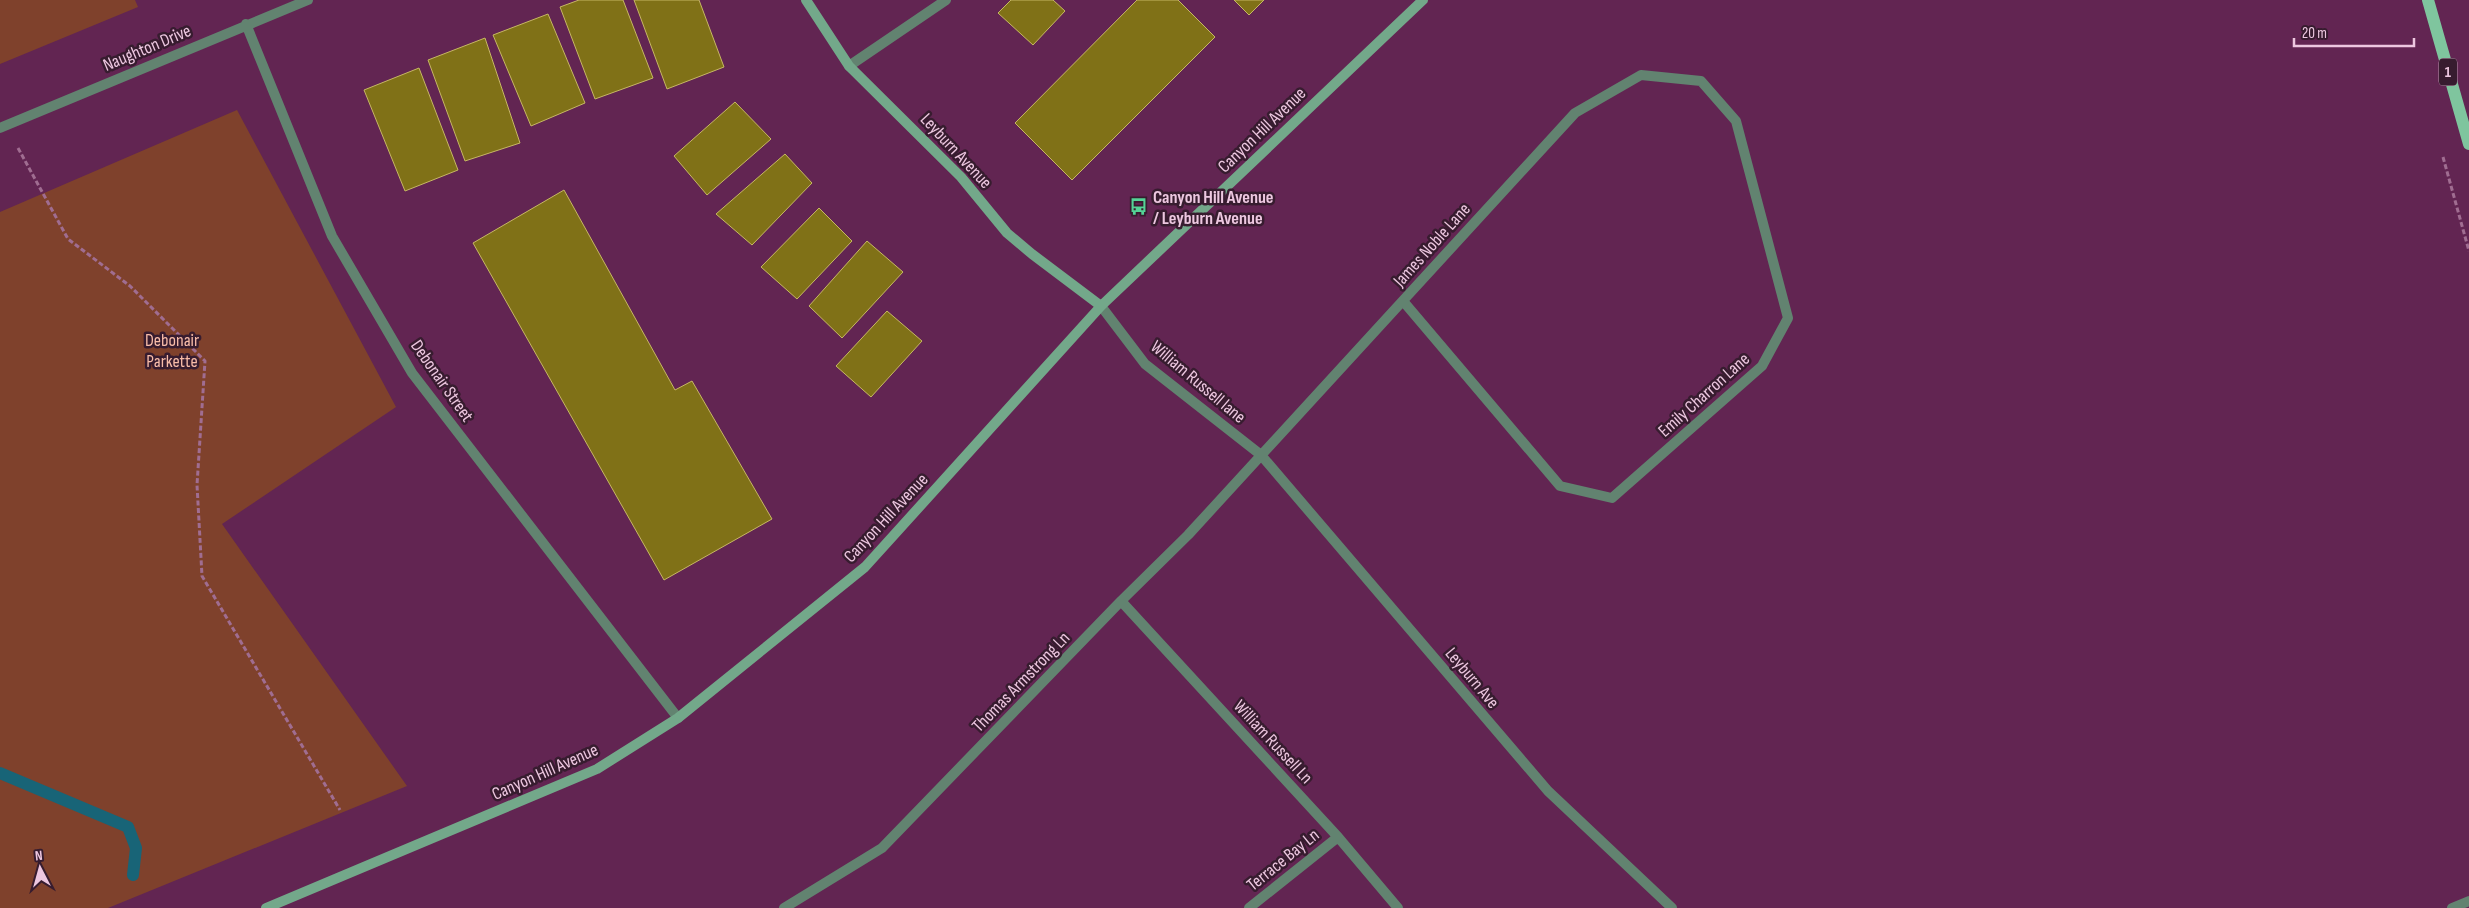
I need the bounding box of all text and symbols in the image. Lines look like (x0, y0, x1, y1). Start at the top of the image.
scale bar (2294, 15, 2414, 47)
street label: Naughton Drive (100, 20, 194, 76)
text: 20 m (2302, 24, 2327, 43)
road number: 1 (2439, 58, 2457, 86)
street label: Canyon Hill Avenue (1214, 83, 1310, 177)
street label: Leyburn Avenue (916, 109, 996, 193)
place label: Canyon Hill Avenue / Leyburn Avenue (1153, 187, 1274, 229)
bus stop icon: Canyon Hill Avenue / Leyburn Avenue (1129, 197, 1149, 217)
street label: James Noble Lane (1388, 199, 1475, 292)
park label: Debonair Parkette (145, 330, 199, 372)
street label: Debonair Street (406, 336, 478, 426)
street label: William Russell lane (1146, 336, 1250, 428)
street label: Emily Charron Lane (1654, 349, 1754, 441)
street label: Canyon Hill Avenue (839, 469, 933, 567)
street label: Thomas Armstrong Ln (968, 627, 1074, 737)
street label: Leyburn Ave (1441, 643, 1503, 713)
street label: William Russell Ln (1229, 696, 1317, 788)
street label: Canyon Hill Avenue (489, 739, 601, 805)
street label: Terrace Bay Ln (1243, 825, 1323, 895)
north arrow (15, 843, 65, 893)
text: N (34, 847, 43, 864)

